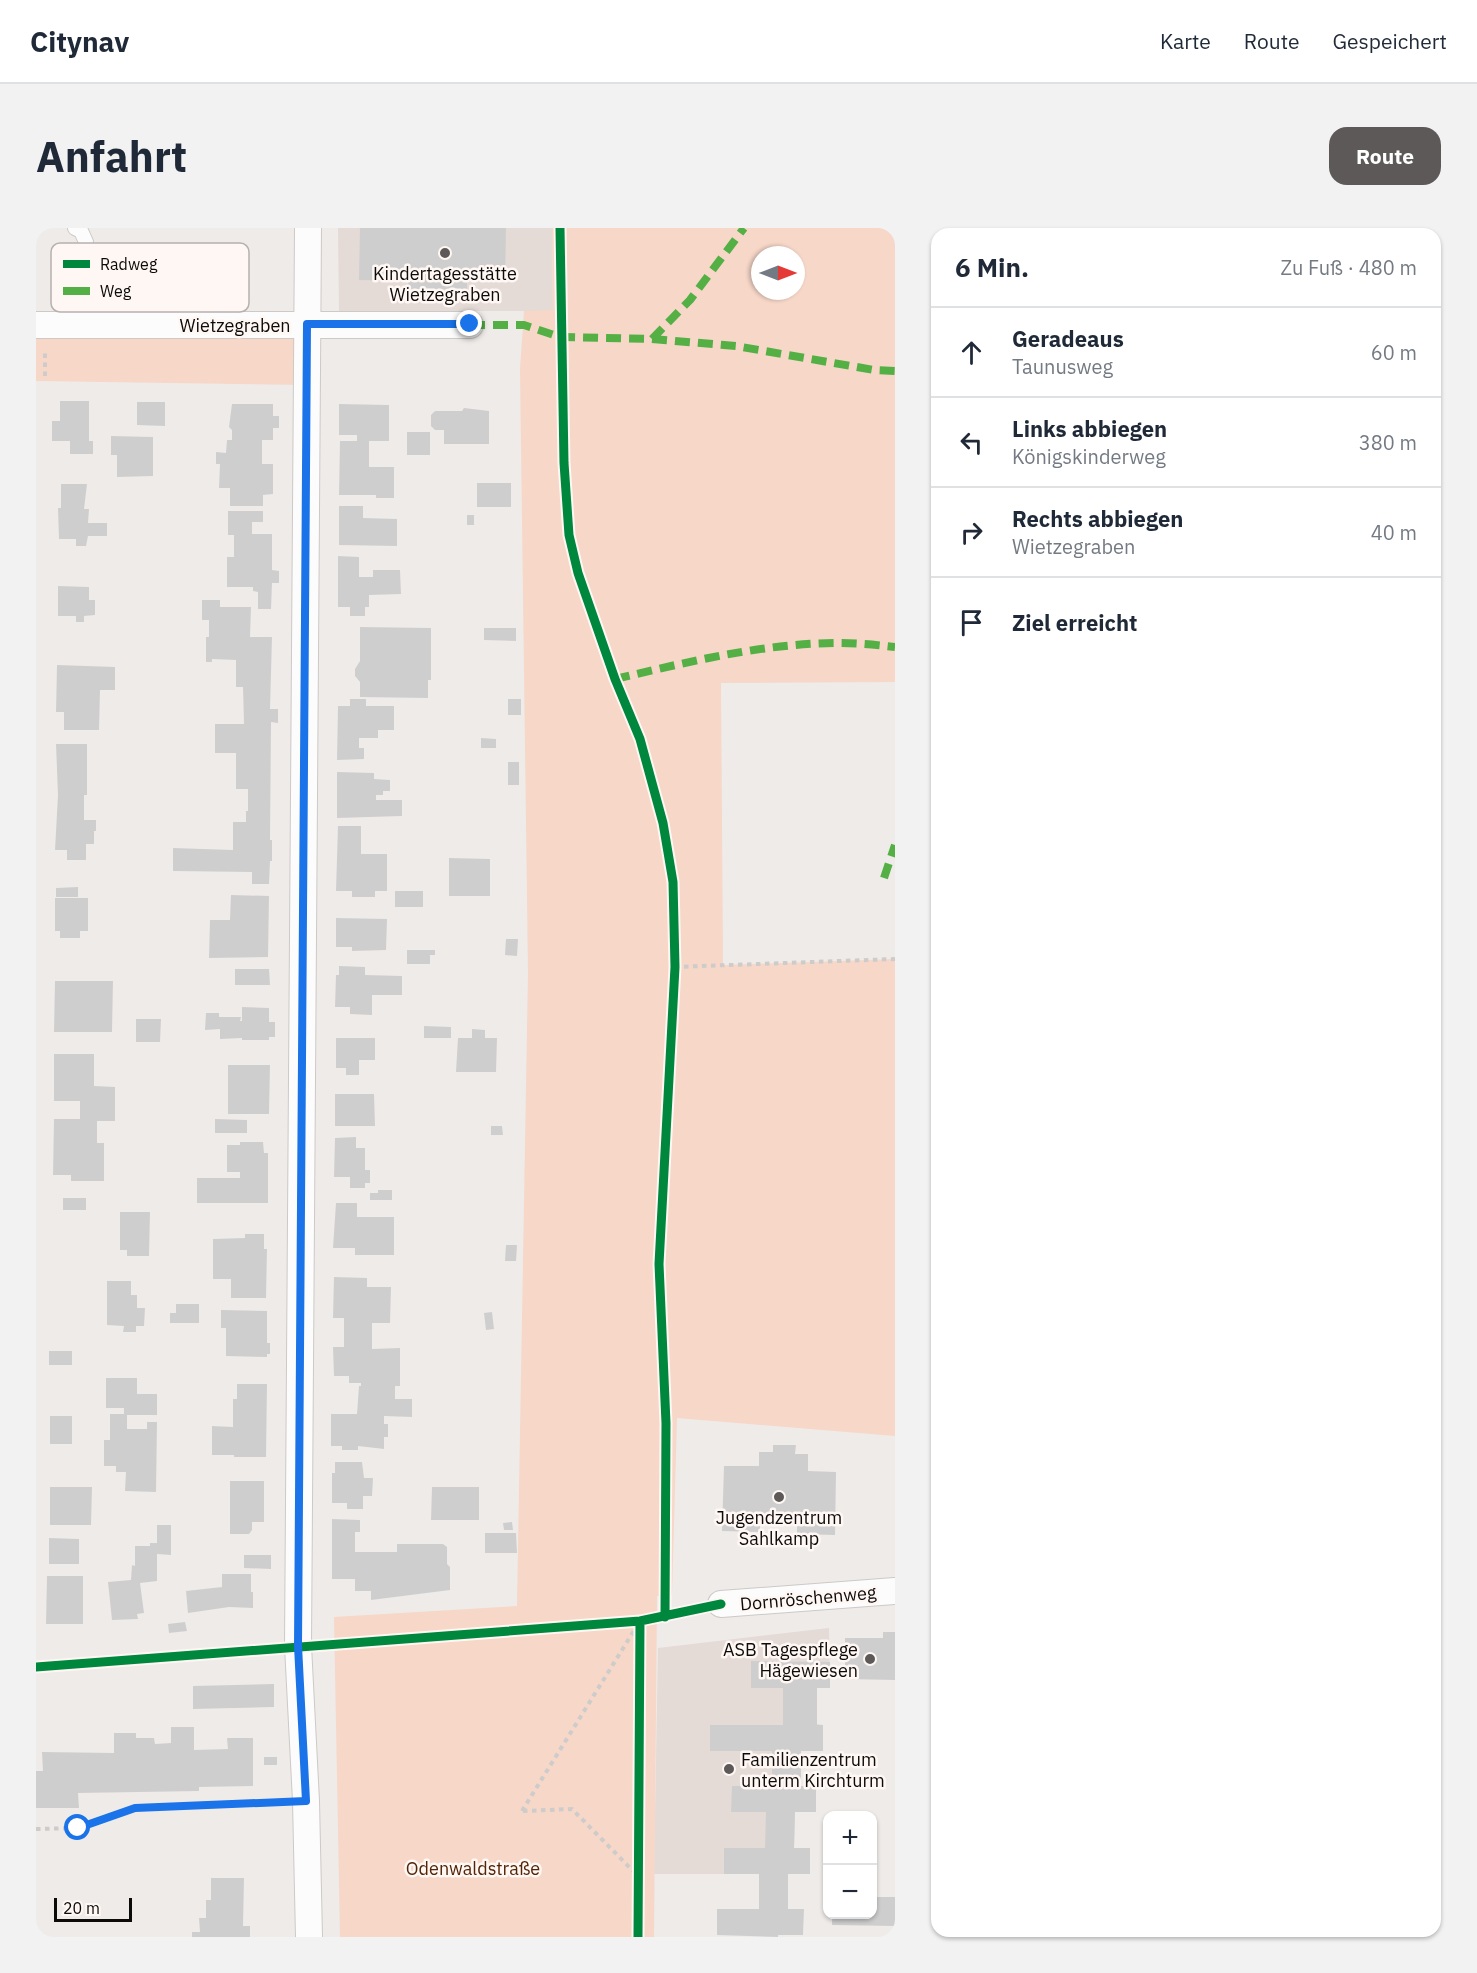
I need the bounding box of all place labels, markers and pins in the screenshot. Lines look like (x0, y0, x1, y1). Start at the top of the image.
marker: Kindertagesstätte Wietzegraben (438, 246, 452, 260)
place label: Kindertagesstätte Wietzegraben (373, 262, 517, 306)
marker: Jugendzentrum Sahlkamp (772, 1490, 786, 1504)
place label: Jugendzentrum Sahlkamp (716, 1506, 842, 1550)
place label: ASB Tagespflege Hägewiesen (723, 1638, 858, 1682)
marker: ASB Tagespflege Hägewiesen (863, 1652, 877, 1666)
place label: Familienzentrum unterm Kirchturm (741, 1748, 885, 1792)
marker: Familienzentrum unterm Kirchturm (722, 1762, 736, 1776)

